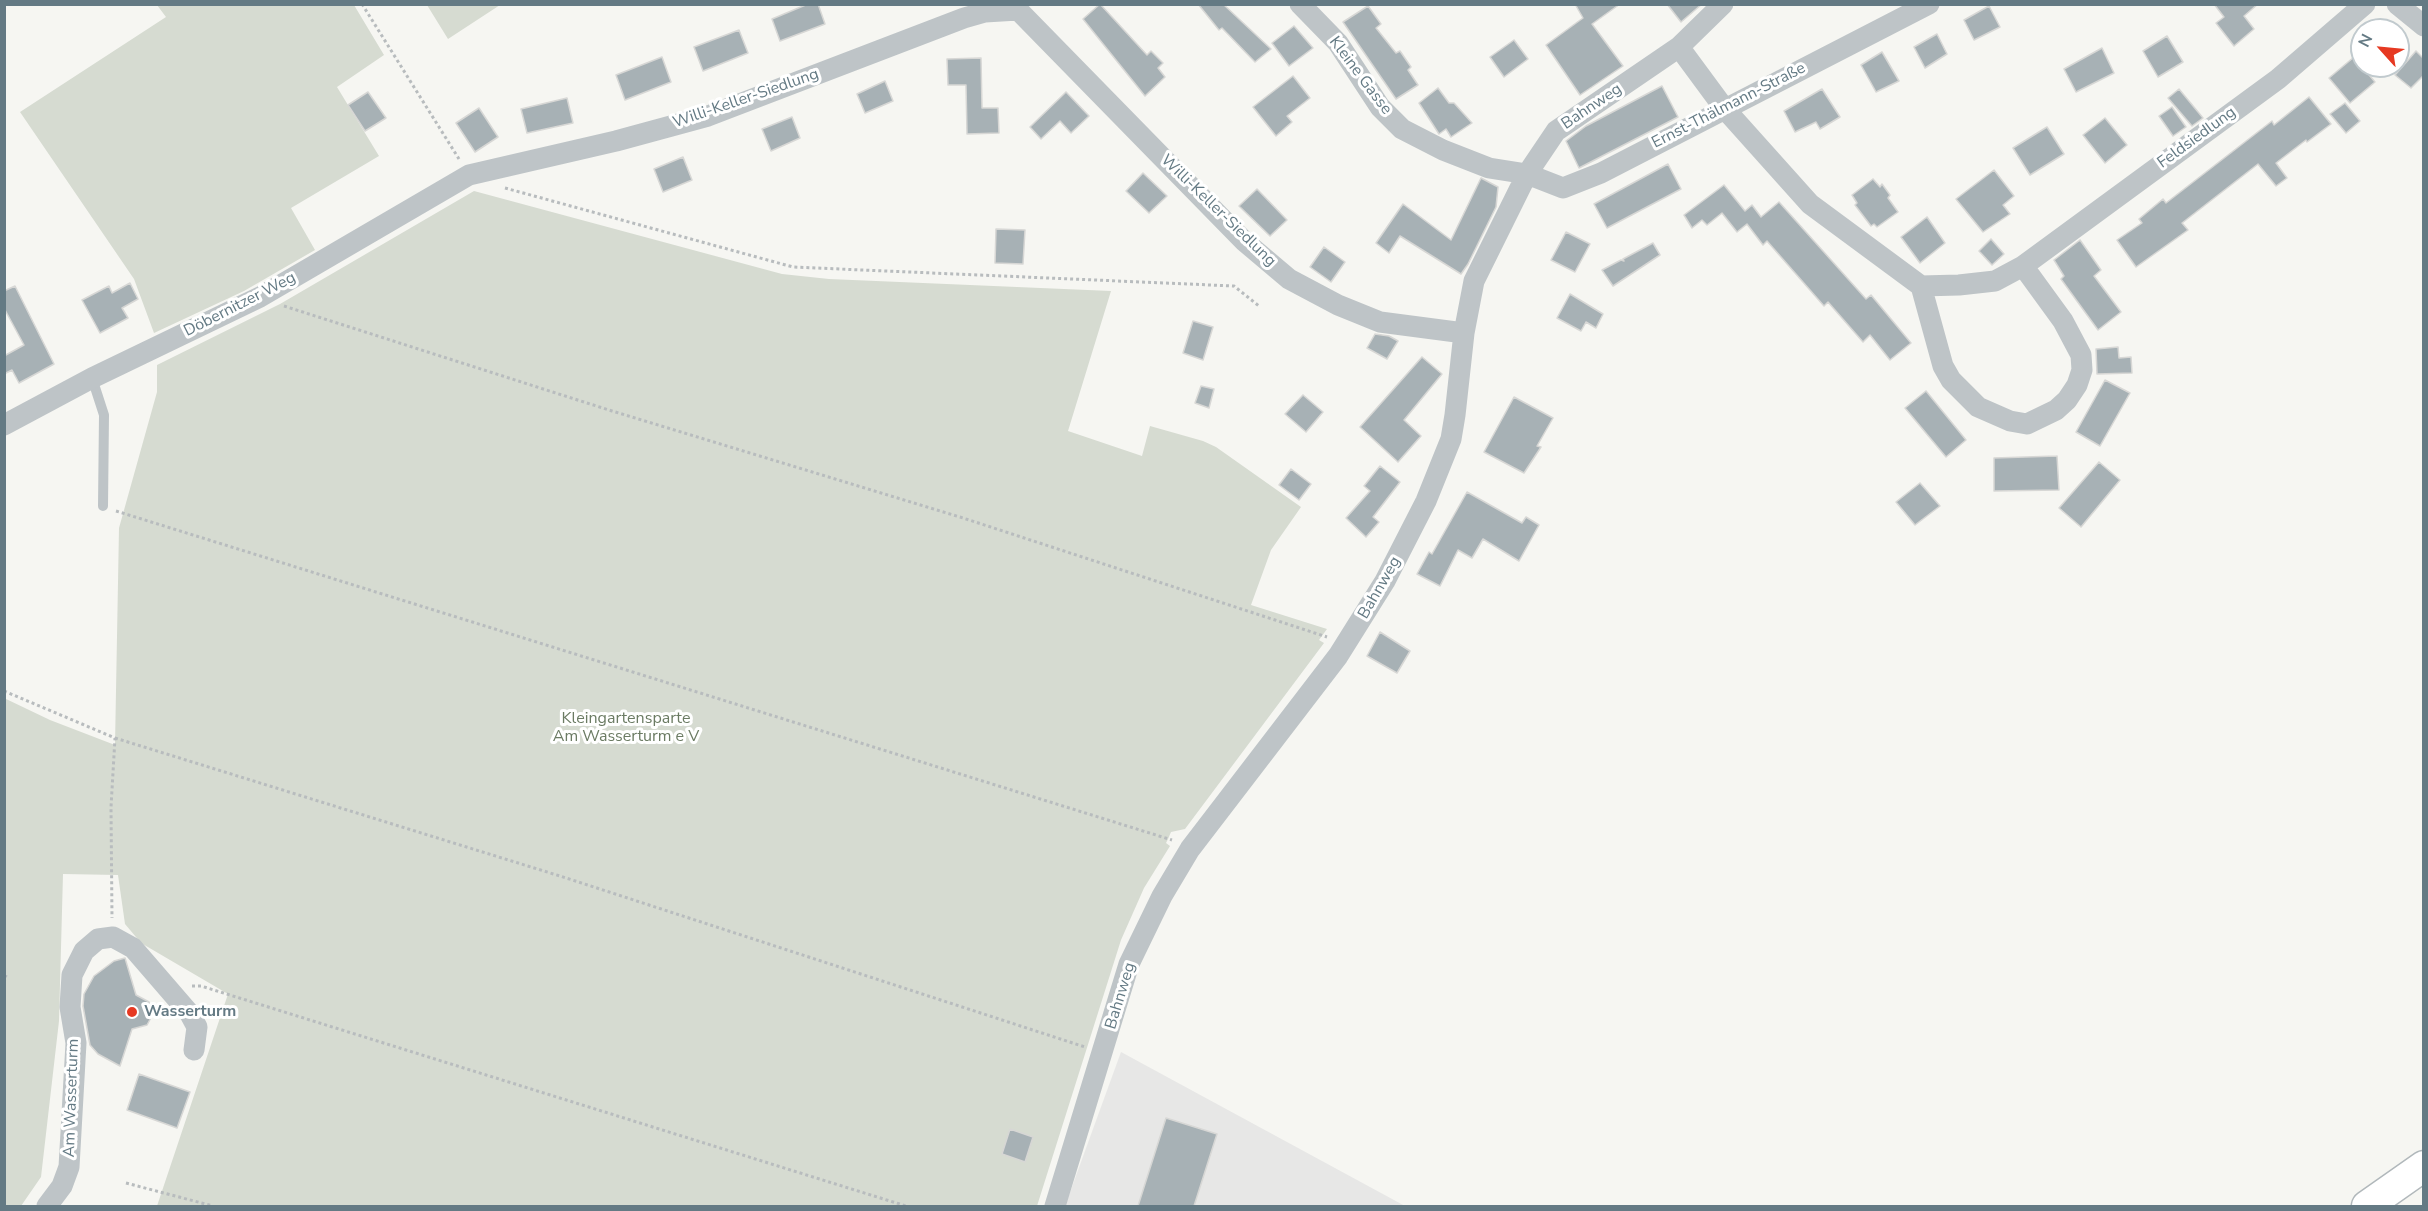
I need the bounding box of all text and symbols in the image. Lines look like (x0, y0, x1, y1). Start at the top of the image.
north arrow (2350, 18, 2410, 78)
text: N (2353, 30, 2378, 51)
street label: Kleine Gasse (1324, 33, 1396, 119)
street label: Ernst-Thälmann-Straße (1649, 59, 1809, 153)
street label: Willi-Keller-Siedlung (671, 65, 821, 133)
street label: Bahnweg (1558, 80, 1626, 134)
street label: Feldsiedlung (2154, 103, 2240, 173)
street label: Willi-Keller-Siedlung (1156, 151, 1280, 271)
street label: Döbernitzer Weg (181, 269, 299, 341)
street label: Bahnweg (1355, 553, 1405, 623)
park label: Kleingartensparte Am Wasserturm e V (553, 709, 699, 747)
street label: Bahnweg (1102, 960, 1140, 1032)
place label: Wasserturm (144, 1002, 236, 1022)
marker: Wasserturm (125, 1005, 139, 1019)
street label: Am Wasserturm (60, 1038, 84, 1158)

